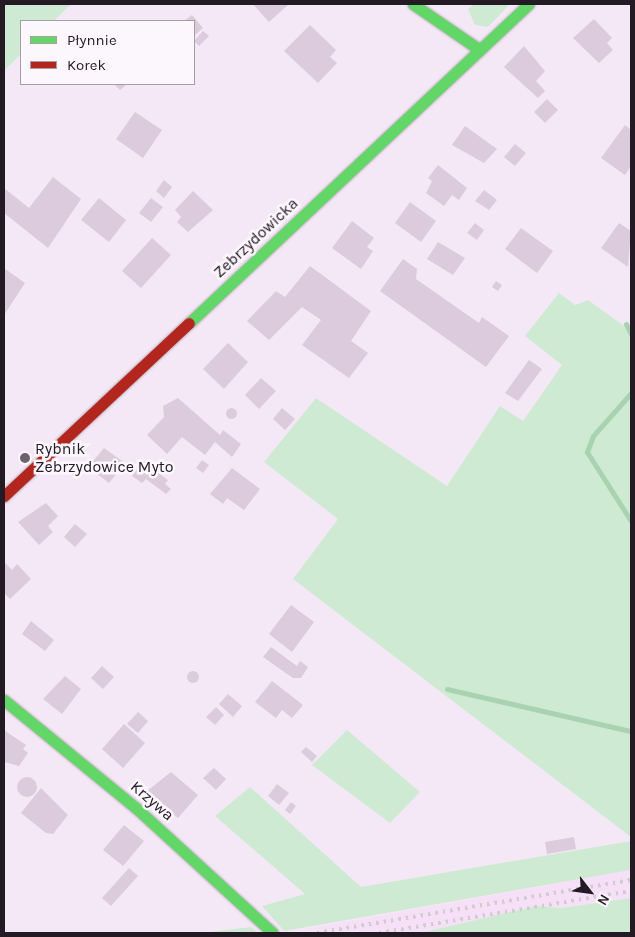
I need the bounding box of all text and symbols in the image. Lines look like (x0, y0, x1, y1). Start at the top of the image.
legend (20, 20, 195, 85)
text: Płynnie (67, 31, 117, 49)
text: Korek (67, 56, 106, 74)
street label: Zebrzydowicka (210, 194, 302, 282)
place label: Rybnik Zebrzydowice Myto (35, 439, 174, 477)
marker: Rybnik Zebrzydowice Myto (19, 452, 31, 464)
street label: Krzywa (126, 777, 178, 825)
north arrow (565, 867, 615, 917)
text: N (594, 891, 613, 908)

